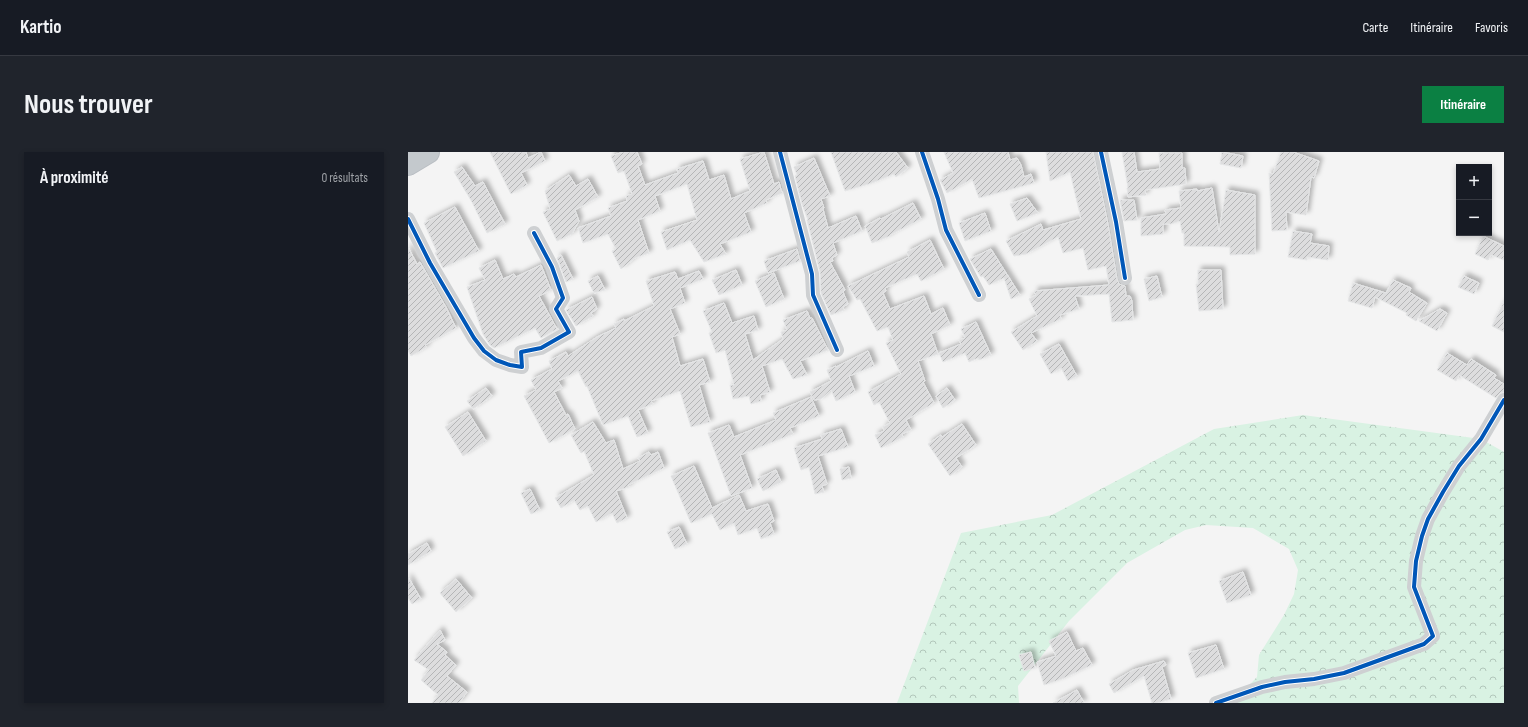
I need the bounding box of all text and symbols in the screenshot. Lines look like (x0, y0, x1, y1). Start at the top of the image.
text: Kartio (20, 16, 62, 39)
text: Carte (1362, 19, 1388, 36)
text: Itinéraire (1410, 19, 1453, 36)
text: Favoris (1475, 19, 1508, 36)
button: Itinéraire (1422, 86, 1504, 123)
text: Nous trouver (24, 88, 153, 121)
map controls (1456, 164, 1492, 236)
button: + (1456, 164, 1492, 200)
text: À proximité (40, 168, 108, 188)
text: 0 résultats (321, 170, 368, 186)
button: − (1456, 200, 1492, 236)

